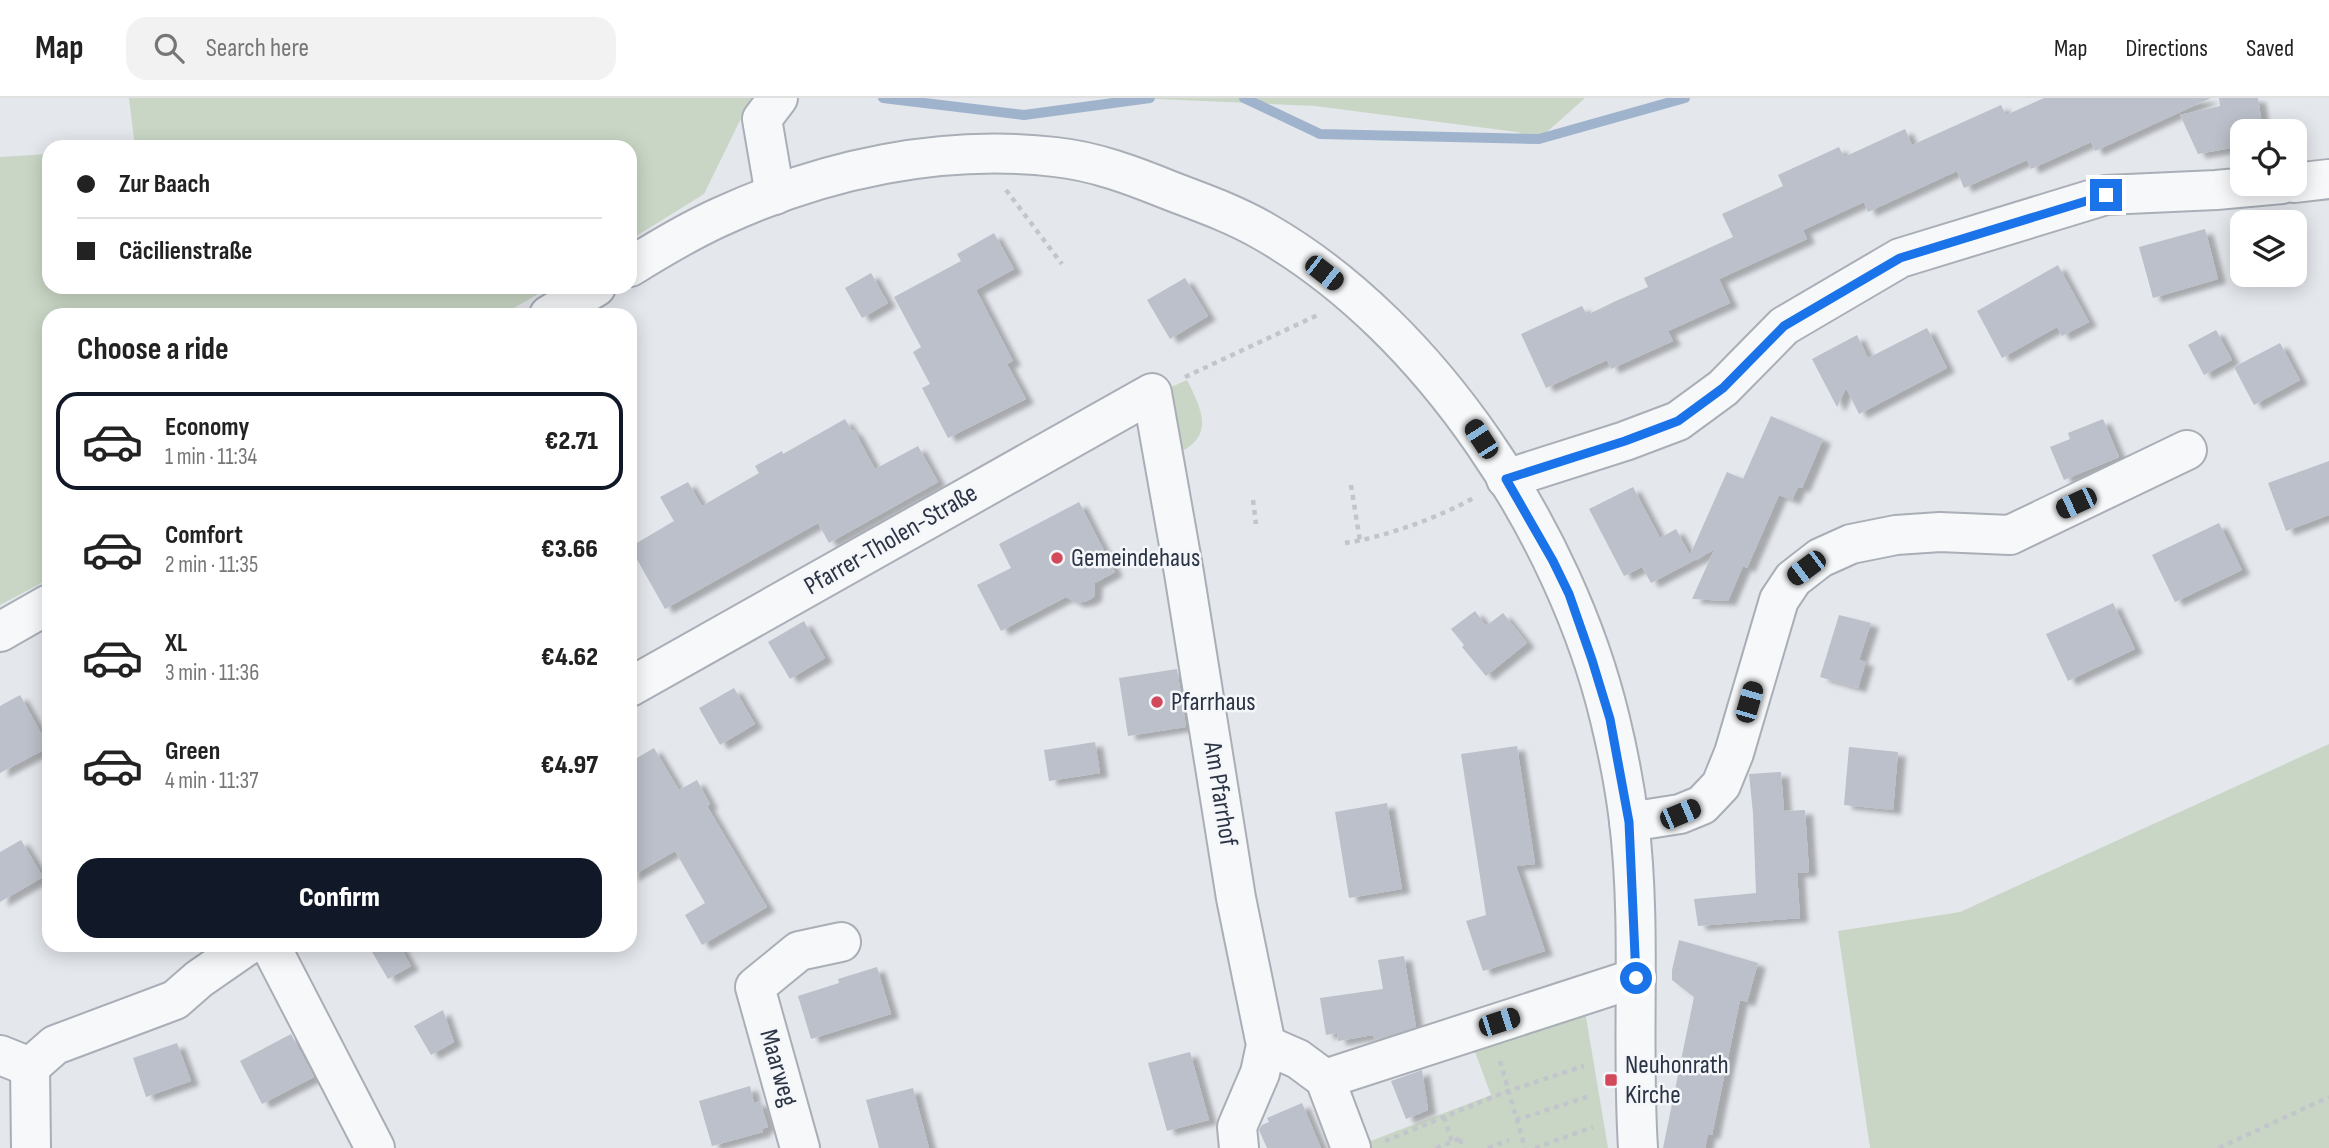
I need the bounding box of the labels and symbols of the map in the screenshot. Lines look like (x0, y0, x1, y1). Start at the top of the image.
route end (2090, 179, 2122, 211)
car (1301, 252, 1348, 294)
car (1461, 416, 1502, 462)
street label: Pfarrer-Tholen-Straße (799, 478, 983, 602)
car (2053, 485, 2100, 521)
place label: Gemeindehaus (1071, 543, 1200, 574)
car (1783, 547, 1830, 589)
marker: Gemeindehaus (1049, 550, 1065, 566)
car (1734, 679, 1765, 725)
place label: Pfarrhaus (1171, 687, 1256, 718)
marker: Pfarrhaus (1149, 694, 1165, 710)
street label: Am Pfarrhof (1196, 739, 1244, 849)
car (1657, 796, 1704, 832)
route start (1620, 962, 1652, 994)
car (1476, 1006, 1523, 1038)
street label: Maarweg (752, 1026, 804, 1110)
place label: Neuhonrath Kirche (1625, 1050, 1729, 1111)
marker: Neuhonrath Kirche (1603, 1072, 1619, 1088)

